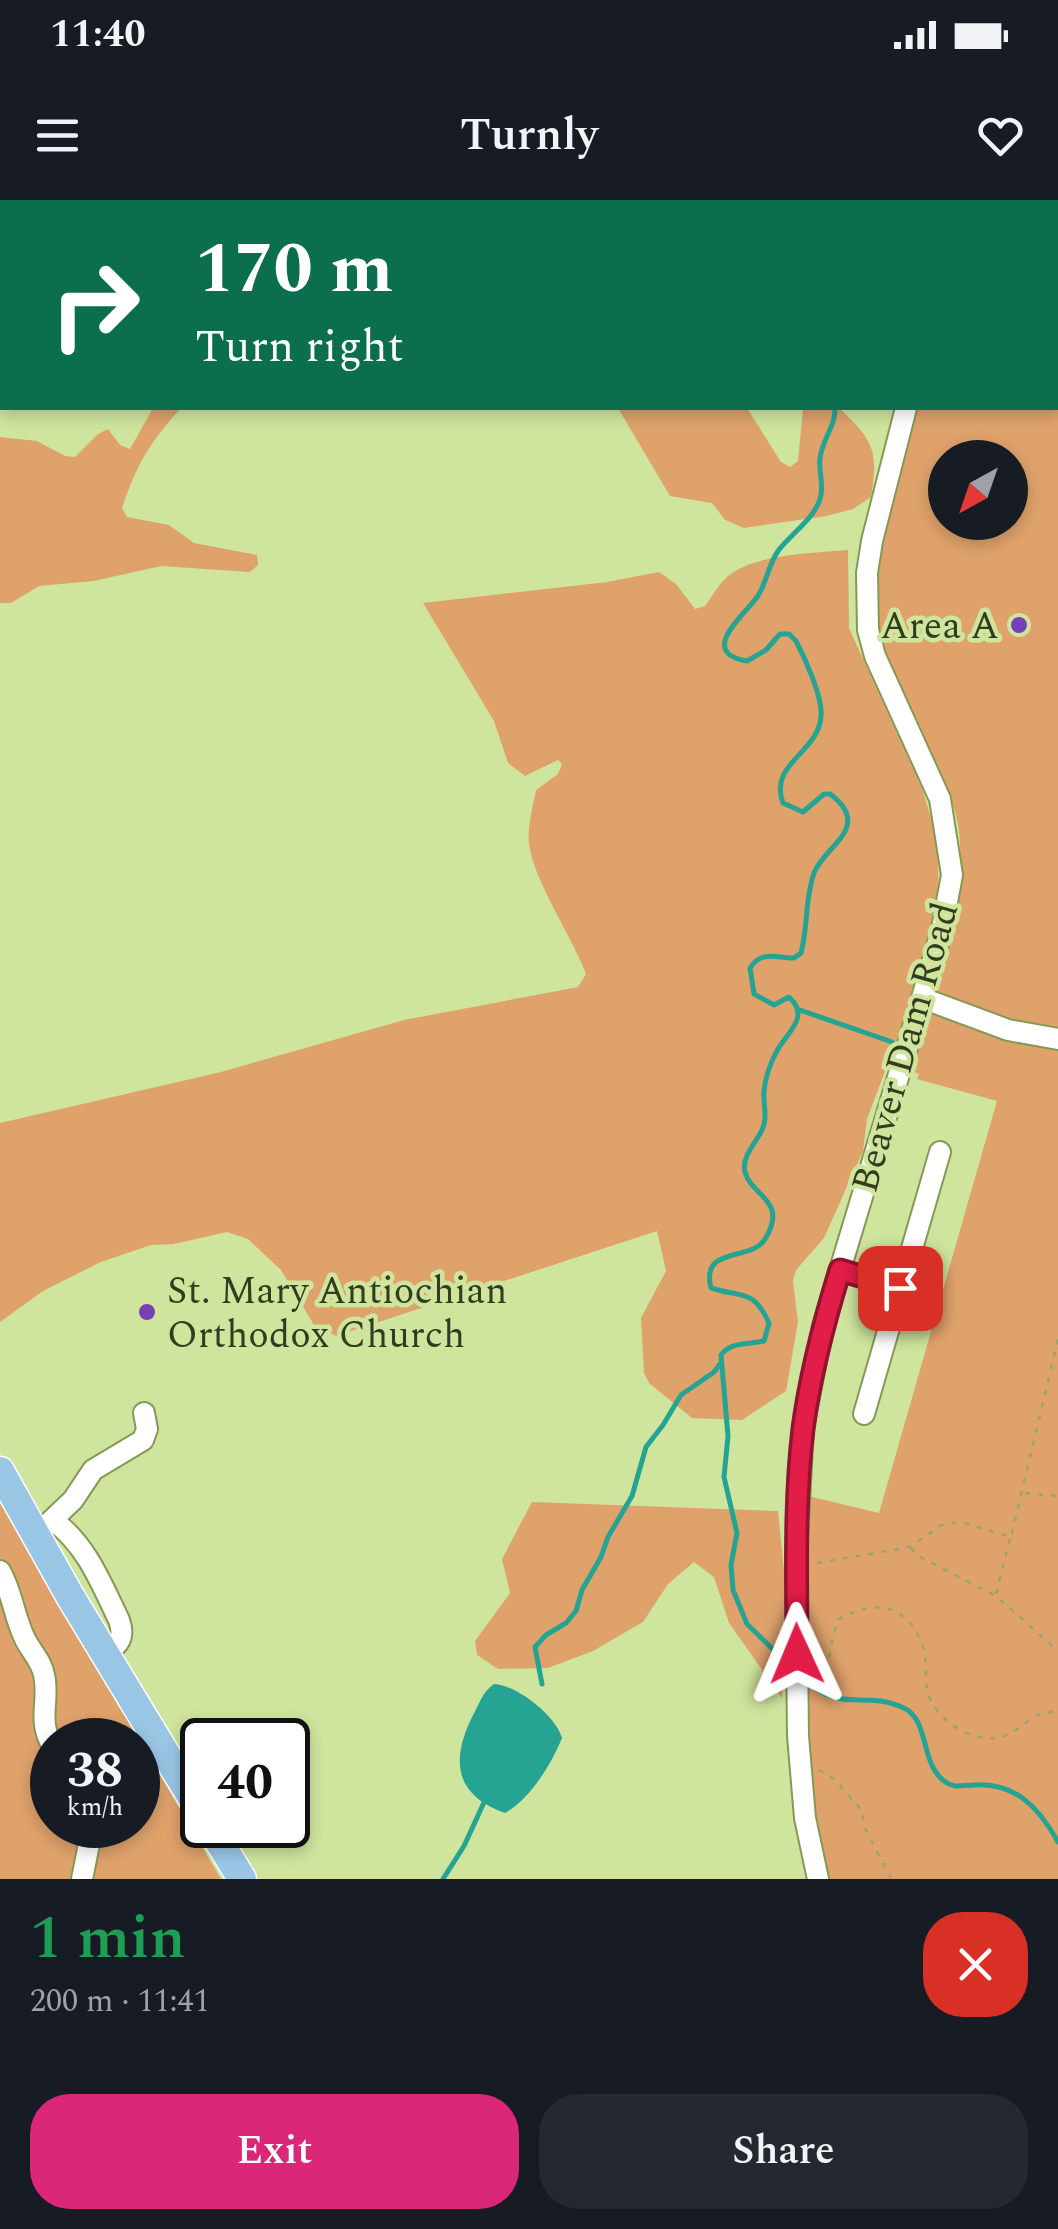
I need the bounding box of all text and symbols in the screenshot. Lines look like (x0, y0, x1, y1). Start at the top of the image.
text: 11:40 (50, 6, 145, 64)
text: Turnly (460, 101, 598, 170)
icon: menu (30, 108, 85, 163)
icon: heart (973, 108, 1028, 163)
text: 170 m (195, 217, 393, 323)
icon: right (30, 240, 160, 370)
text: Turn right (195, 313, 404, 382)
north arrow (928, 440, 1028, 540)
map controls (928, 440, 1028, 540)
place label: Area A (880, 598, 999, 656)
marker: Area A (1008, 614, 1030, 636)
street label: Beaver Dam Road (837, 896, 975, 1200)
pin (858, 1246, 943, 1331)
icon: arrive (873, 1261, 928, 1316)
place label: St. Mary Antiochian Orthodox Church (167, 1263, 507, 1365)
marker: St. Mary Antiochian Orthodox Church (136, 1301, 158, 1323)
position arrow (745, 1602, 849, 1706)
speed limit sign: 40 (180, 1718, 310, 1848)
text: 38 (67, 1733, 123, 1809)
text: km/h (67, 1789, 123, 1827)
text: 1 min (30, 1893, 186, 1985)
button: close (923, 1912, 1028, 2017)
text: 200 m · 11:41 (30, 1977, 210, 2026)
button: Exit (30, 2094, 519, 2209)
button: Share (539, 2094, 1028, 2209)

